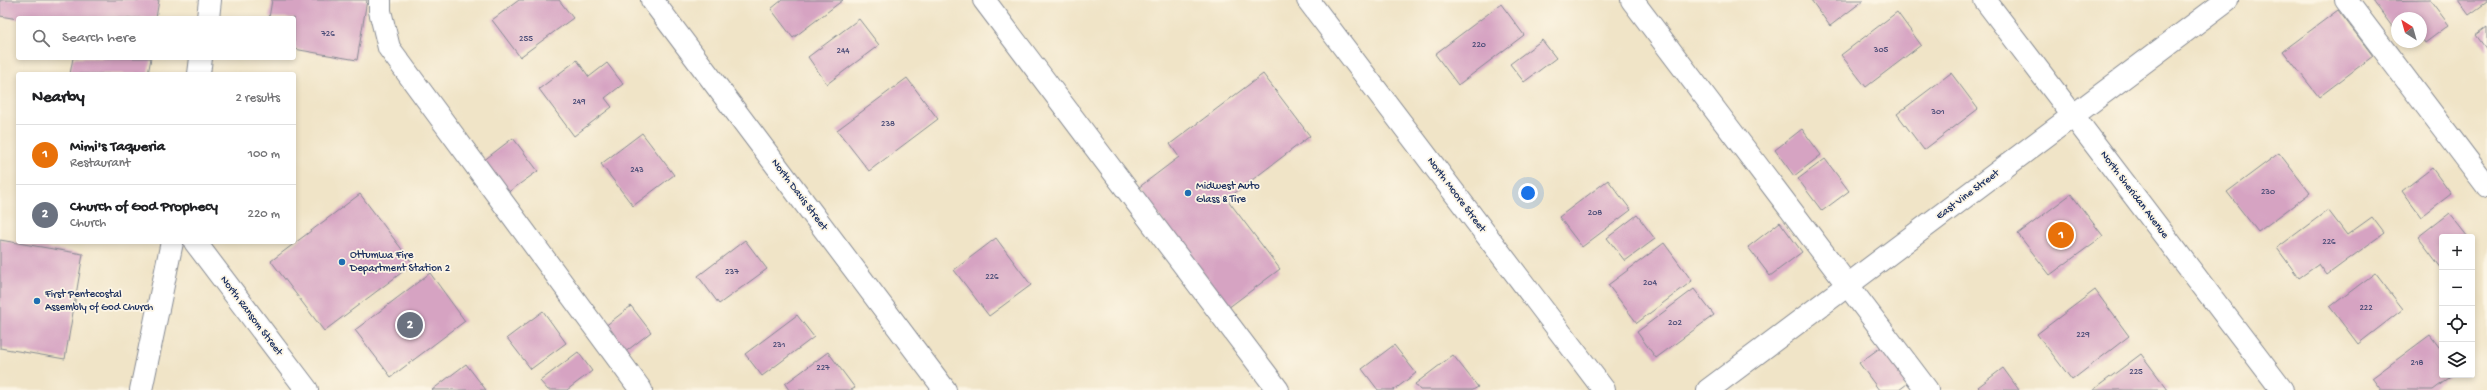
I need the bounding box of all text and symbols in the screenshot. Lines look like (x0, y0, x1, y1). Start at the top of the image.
north arrow (2391, 12, 2427, 48)
search box (16, 16, 296, 60)
icon: search (30, 27, 52, 49)
text: Search here (62, 29, 136, 47)
house number: 726 (320, 29, 335, 40)
house number: 255 (519, 34, 533, 45)
house number: 220 (1472, 40, 1486, 51)
house number: 305 (1873, 45, 1889, 56)
house number: 244 (837, 46, 850, 57)
text: Nearby (32, 88, 85, 108)
text: 2 results (235, 91, 280, 106)
house number: 249 (572, 97, 586, 108)
house number: 301 (1930, 107, 1945, 118)
house number: 238 (881, 119, 895, 130)
text: Mimi's Taqueria (70, 138, 165, 156)
text: 1 (42, 147, 48, 162)
text: 100 m (248, 147, 280, 162)
street label: North Sheridan Avenue (2097, 149, 2171, 241)
street label: North Moore Street (1424, 155, 1489, 236)
text: Restaurant (70, 156, 130, 171)
street label: North Davis Street (768, 157, 831, 234)
house number: 243 (630, 165, 644, 176)
street label: East Vine Street (1934, 167, 2003, 222)
place label: Midwest Auto Glass & Tire (1196, 181, 1260, 206)
your location (1518, 183, 1538, 203)
house number: 230 (2261, 187, 2275, 198)
marker: Midwest Auto Glass & Tire (1183, 188, 1193, 198)
text: Church of God Prophecy (70, 198, 218, 216)
text: 2 (42, 207, 48, 222)
text: 220 m (248, 207, 280, 222)
house number: 208 (1588, 208, 1602, 219)
text: Church (70, 216, 106, 231)
pin: 1 (2048, 220, 2074, 250)
map controls (2439, 234, 2475, 378)
button: + (2439, 234, 2475, 270)
house number: 226 (2322, 237, 2336, 248)
place label: Ottumwa Fire Department Station 2 (349, 250, 451, 275)
marker: Ottumwa Fire Department Station 2 (337, 257, 347, 267)
house number: 237 (725, 267, 739, 278)
button: − (2439, 270, 2475, 306)
house number: 226 (985, 272, 999, 283)
street label: North Ransom Street (217, 274, 286, 359)
house number: 204 (1643, 278, 1658, 289)
place label: First Pentecostal Assembly of God Church (44, 289, 153, 314)
marker: First Pentecostal Assembly of God Church (32, 296, 42, 306)
house number: 222 (2359, 303, 2373, 314)
button: locate (2439, 306, 2475, 342)
pin: 2 (397, 310, 423, 340)
house number: 202 (1668, 318, 1683, 329)
house number: 229 (2076, 330, 2090, 341)
house number: 231 (773, 340, 786, 351)
button: layers (2439, 342, 2475, 378)
house number: 218 (2411, 358, 2424, 369)
house number: 227 (816, 363, 830, 374)
house number: 225 (2129, 367, 2143, 378)

